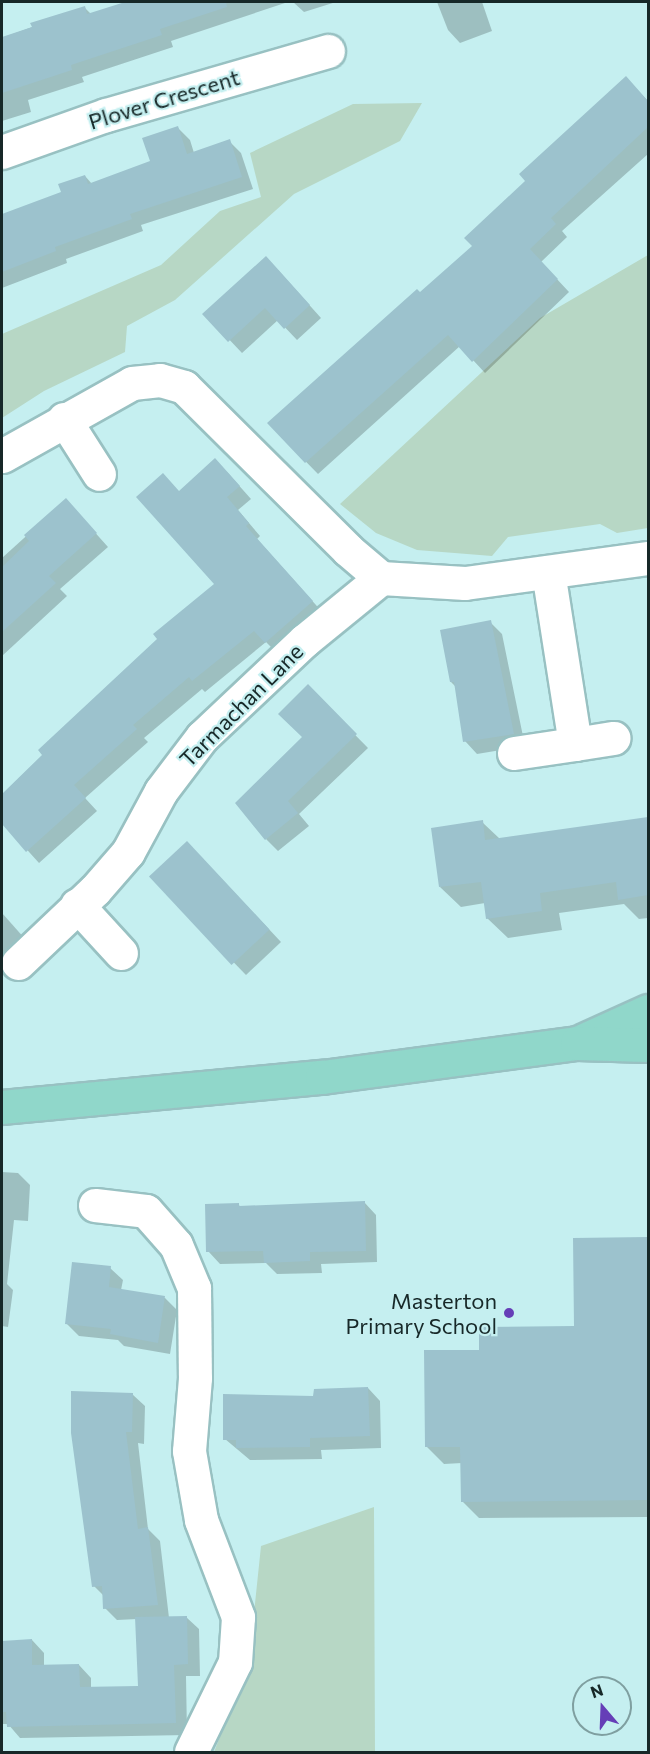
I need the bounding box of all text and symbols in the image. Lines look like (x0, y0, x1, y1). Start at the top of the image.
street label: Plover Crescent (85, 63, 243, 135)
street label: Tarmachan Lane (174, 638, 308, 772)
place label: Masterton Primary School (345, 1287, 497, 1338)
marker: Masterton Primary School (502, 1306, 516, 1320)
north arrow (572, 1676, 632, 1736)
text: N (588, 1679, 605, 1701)

